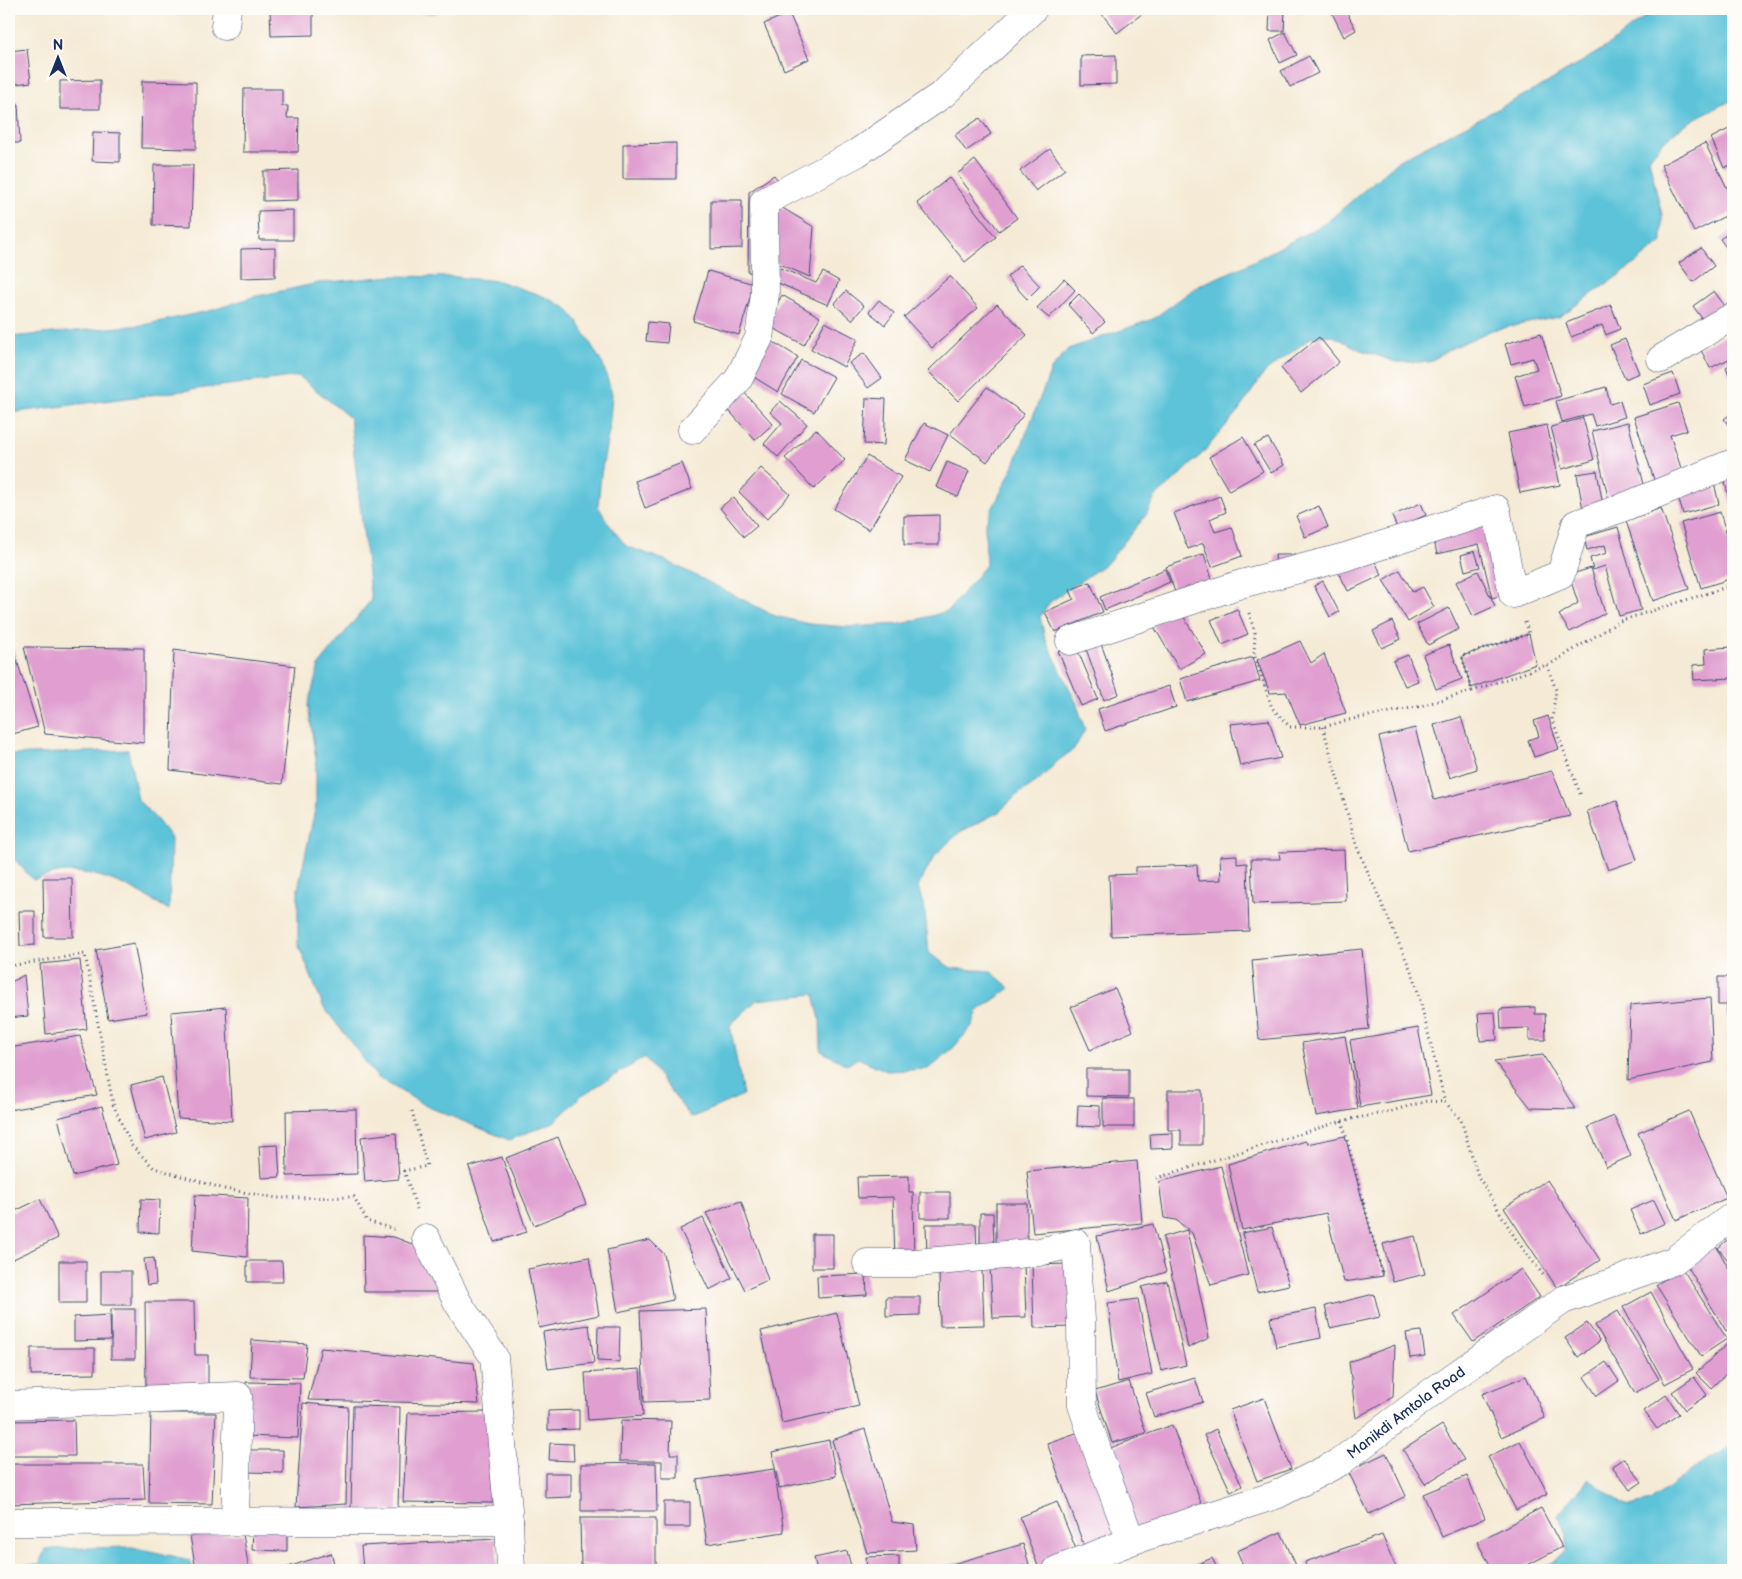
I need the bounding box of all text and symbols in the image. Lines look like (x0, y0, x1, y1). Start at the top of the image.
north arrow (32, 32, 82, 82)
text: N (53, 37, 63, 54)
street label: Manikdi Amtola Road (1343, 1362, 1469, 1463)

